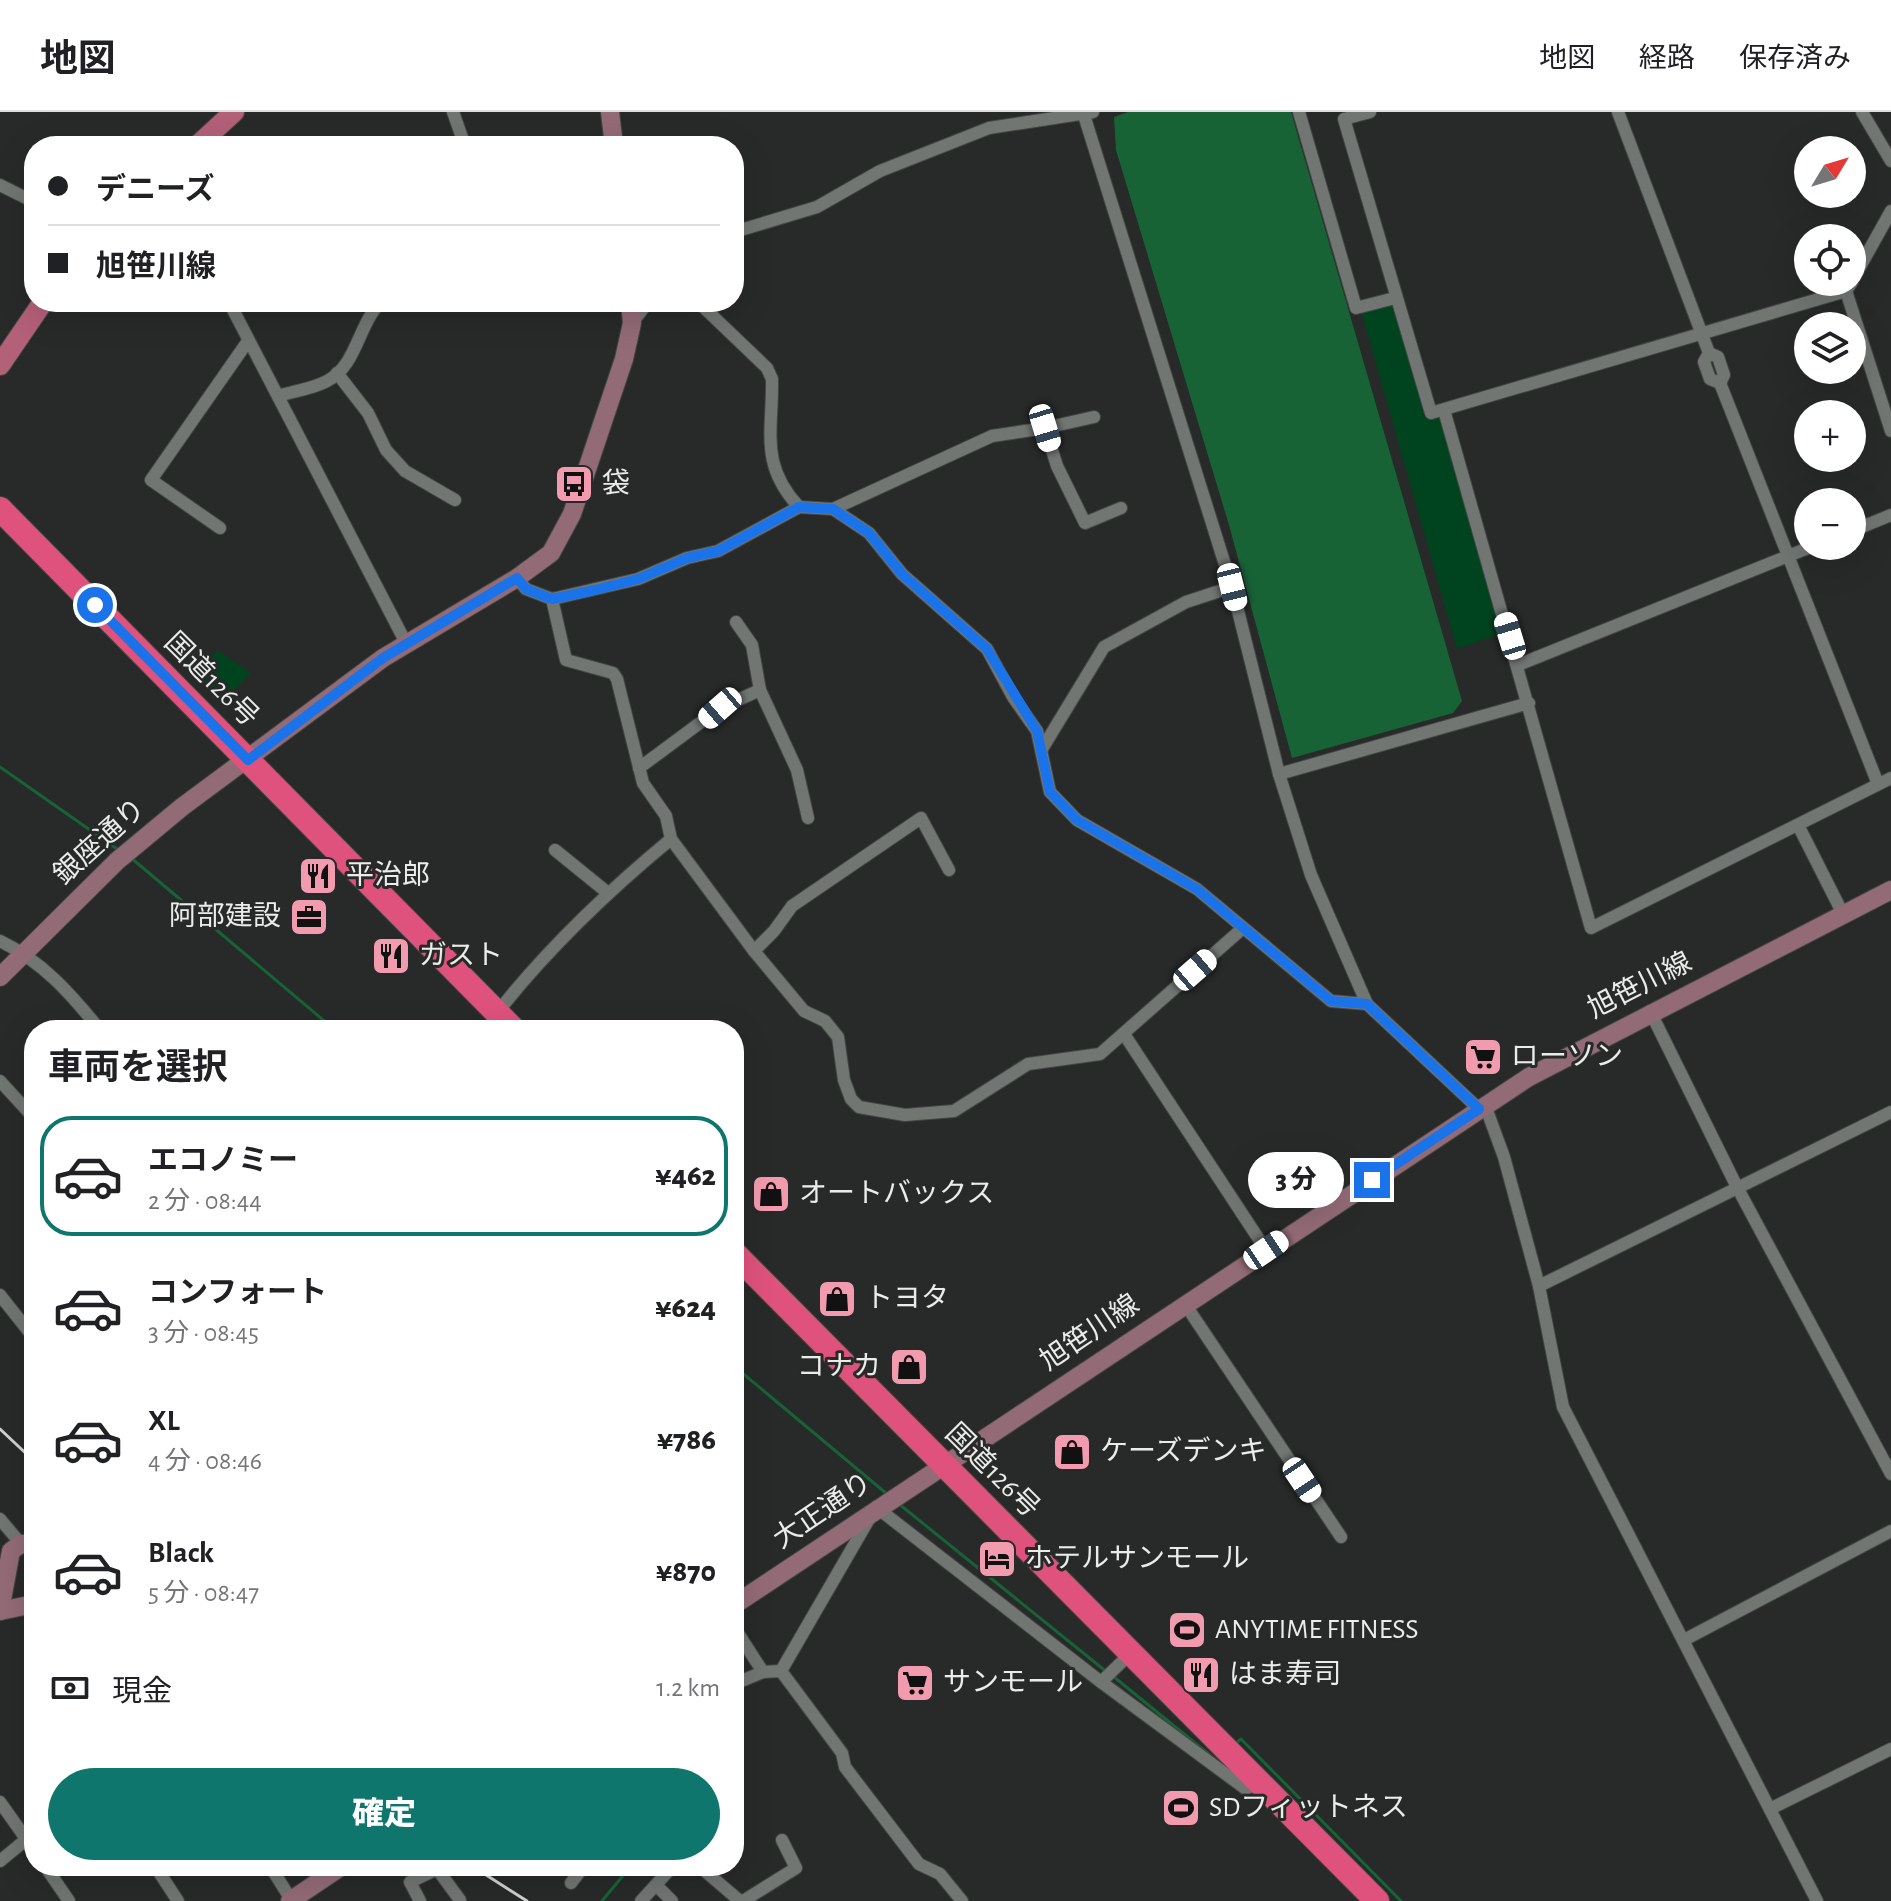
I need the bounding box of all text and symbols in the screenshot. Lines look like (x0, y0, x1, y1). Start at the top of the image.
text: 地図 (40, 41, 116, 79)
text: 地図 (1539, 45, 1595, 73)
text: 経路 (1639, 45, 1695, 73)
text: 保存済み (1739, 45, 1851, 73)
north arrow (1794, 136, 1866, 208)
map controls (1794, 136, 1866, 560)
text: デニーズ (96, 175, 215, 205)
button: locate (1794, 224, 1866, 296)
text: 旭笹川線 (96, 252, 216, 282)
button: layers (1794, 312, 1866, 384)
button: + (1794, 400, 1866, 472)
car (1027, 402, 1063, 454)
bus stop icon: 袋 (553, 463, 595, 505)
place label: 袋 (602, 468, 630, 498)
button: − (1794, 488, 1866, 560)
car (1215, 561, 1249, 613)
route start (77, 587, 113, 623)
car (1492, 610, 1528, 662)
street label: 国道126号 (159, 626, 265, 732)
car (694, 683, 746, 733)
street label: 銀座通り (48, 793, 151, 890)
restaurant icon: 平治郎 (297, 855, 339, 897)
place label: 平治郎 (346, 860, 430, 890)
office icon: 阿部建設 (288, 896, 330, 938)
place label: 阿部建設 (169, 901, 281, 931)
restaurant icon: ガスト (370, 935, 412, 977)
place label: ガスト (419, 941, 503, 970)
car (1169, 945, 1221, 995)
street label: 旭笹川線 (1583, 946, 1696, 1024)
supermarket icon: ローソン (1462, 1036, 1504, 1078)
place label: ローソン (1511, 1043, 1623, 1071)
text: 車両を選択 (48, 1050, 228, 1086)
icon: car (52, 1140, 124, 1212)
text: エコノミー (148, 1146, 298, 1176)
callout: 3 分 (1248, 1152, 1344, 1208)
text: ¥462 (655, 1161, 716, 1191)
route end (1354, 1162, 1390, 1198)
text: 3 分 (1275, 1167, 1317, 1193)
shop icon: オートバックス (750, 1173, 792, 1215)
place label: オートバックス (799, 1179, 994, 1208)
text: 2 分 · 08:44 (148, 1188, 262, 1214)
car (1239, 1227, 1293, 1273)
icon: car (52, 1272, 124, 1344)
text: コンフォート (148, 1278, 327, 1308)
shop icon: トヨタ (816, 1278, 858, 1320)
place label: トヨタ (865, 1284, 949, 1313)
street label: 旭笹川線 (1035, 1288, 1144, 1376)
text: ¥624 (655, 1293, 716, 1323)
text: 3 分 · 08:45 (148, 1320, 259, 1346)
shop icon: コナカ (888, 1346, 930, 1388)
place label: コナカ (797, 1352, 881, 1381)
icon: car (52, 1404, 124, 1476)
text: XL (148, 1406, 180, 1436)
street label: 国道126号 (940, 1417, 1046, 1523)
text: ¥786 (657, 1425, 716, 1455)
shop icon: ケーズデンキ (1051, 1431, 1093, 1473)
place label: ケーズデンキ (1100, 1436, 1267, 1466)
text: 4 分 · 08:46 (148, 1448, 262, 1474)
car (1279, 1453, 1325, 1507)
street label: 大正通り (768, 1466, 877, 1554)
icon: car (52, 1536, 124, 1608)
text: Black (148, 1538, 214, 1568)
hotel icon: ホテルサンモール (976, 1538, 1018, 1580)
place label: ホテルサンモール (1025, 1545, 1249, 1573)
text: ¥870 (656, 1557, 716, 1587)
text: 5 分 · 08:47 (148, 1580, 259, 1606)
sports icon: ANYTIME FITNESS (1166, 1609, 1208, 1651)
place label: ANYTIME FITNESS (1215, 1616, 1419, 1644)
restaurant icon: はま寿司 (1180, 1654, 1222, 1696)
place label: はま寿司 (1229, 1659, 1341, 1689)
supermarket icon: サンモール (894, 1662, 936, 1704)
icon: cash (48, 1666, 92, 1710)
place label: サンモール (943, 1669, 1083, 1697)
text: 1.2 km (656, 1675, 720, 1701)
text: 現金 (112, 1677, 172, 1707)
button: 確定 (48, 1768, 720, 1860)
sports icon: SDフィットネス (1160, 1787, 1202, 1829)
place label: SDフィットネス (1209, 1793, 1408, 1822)

